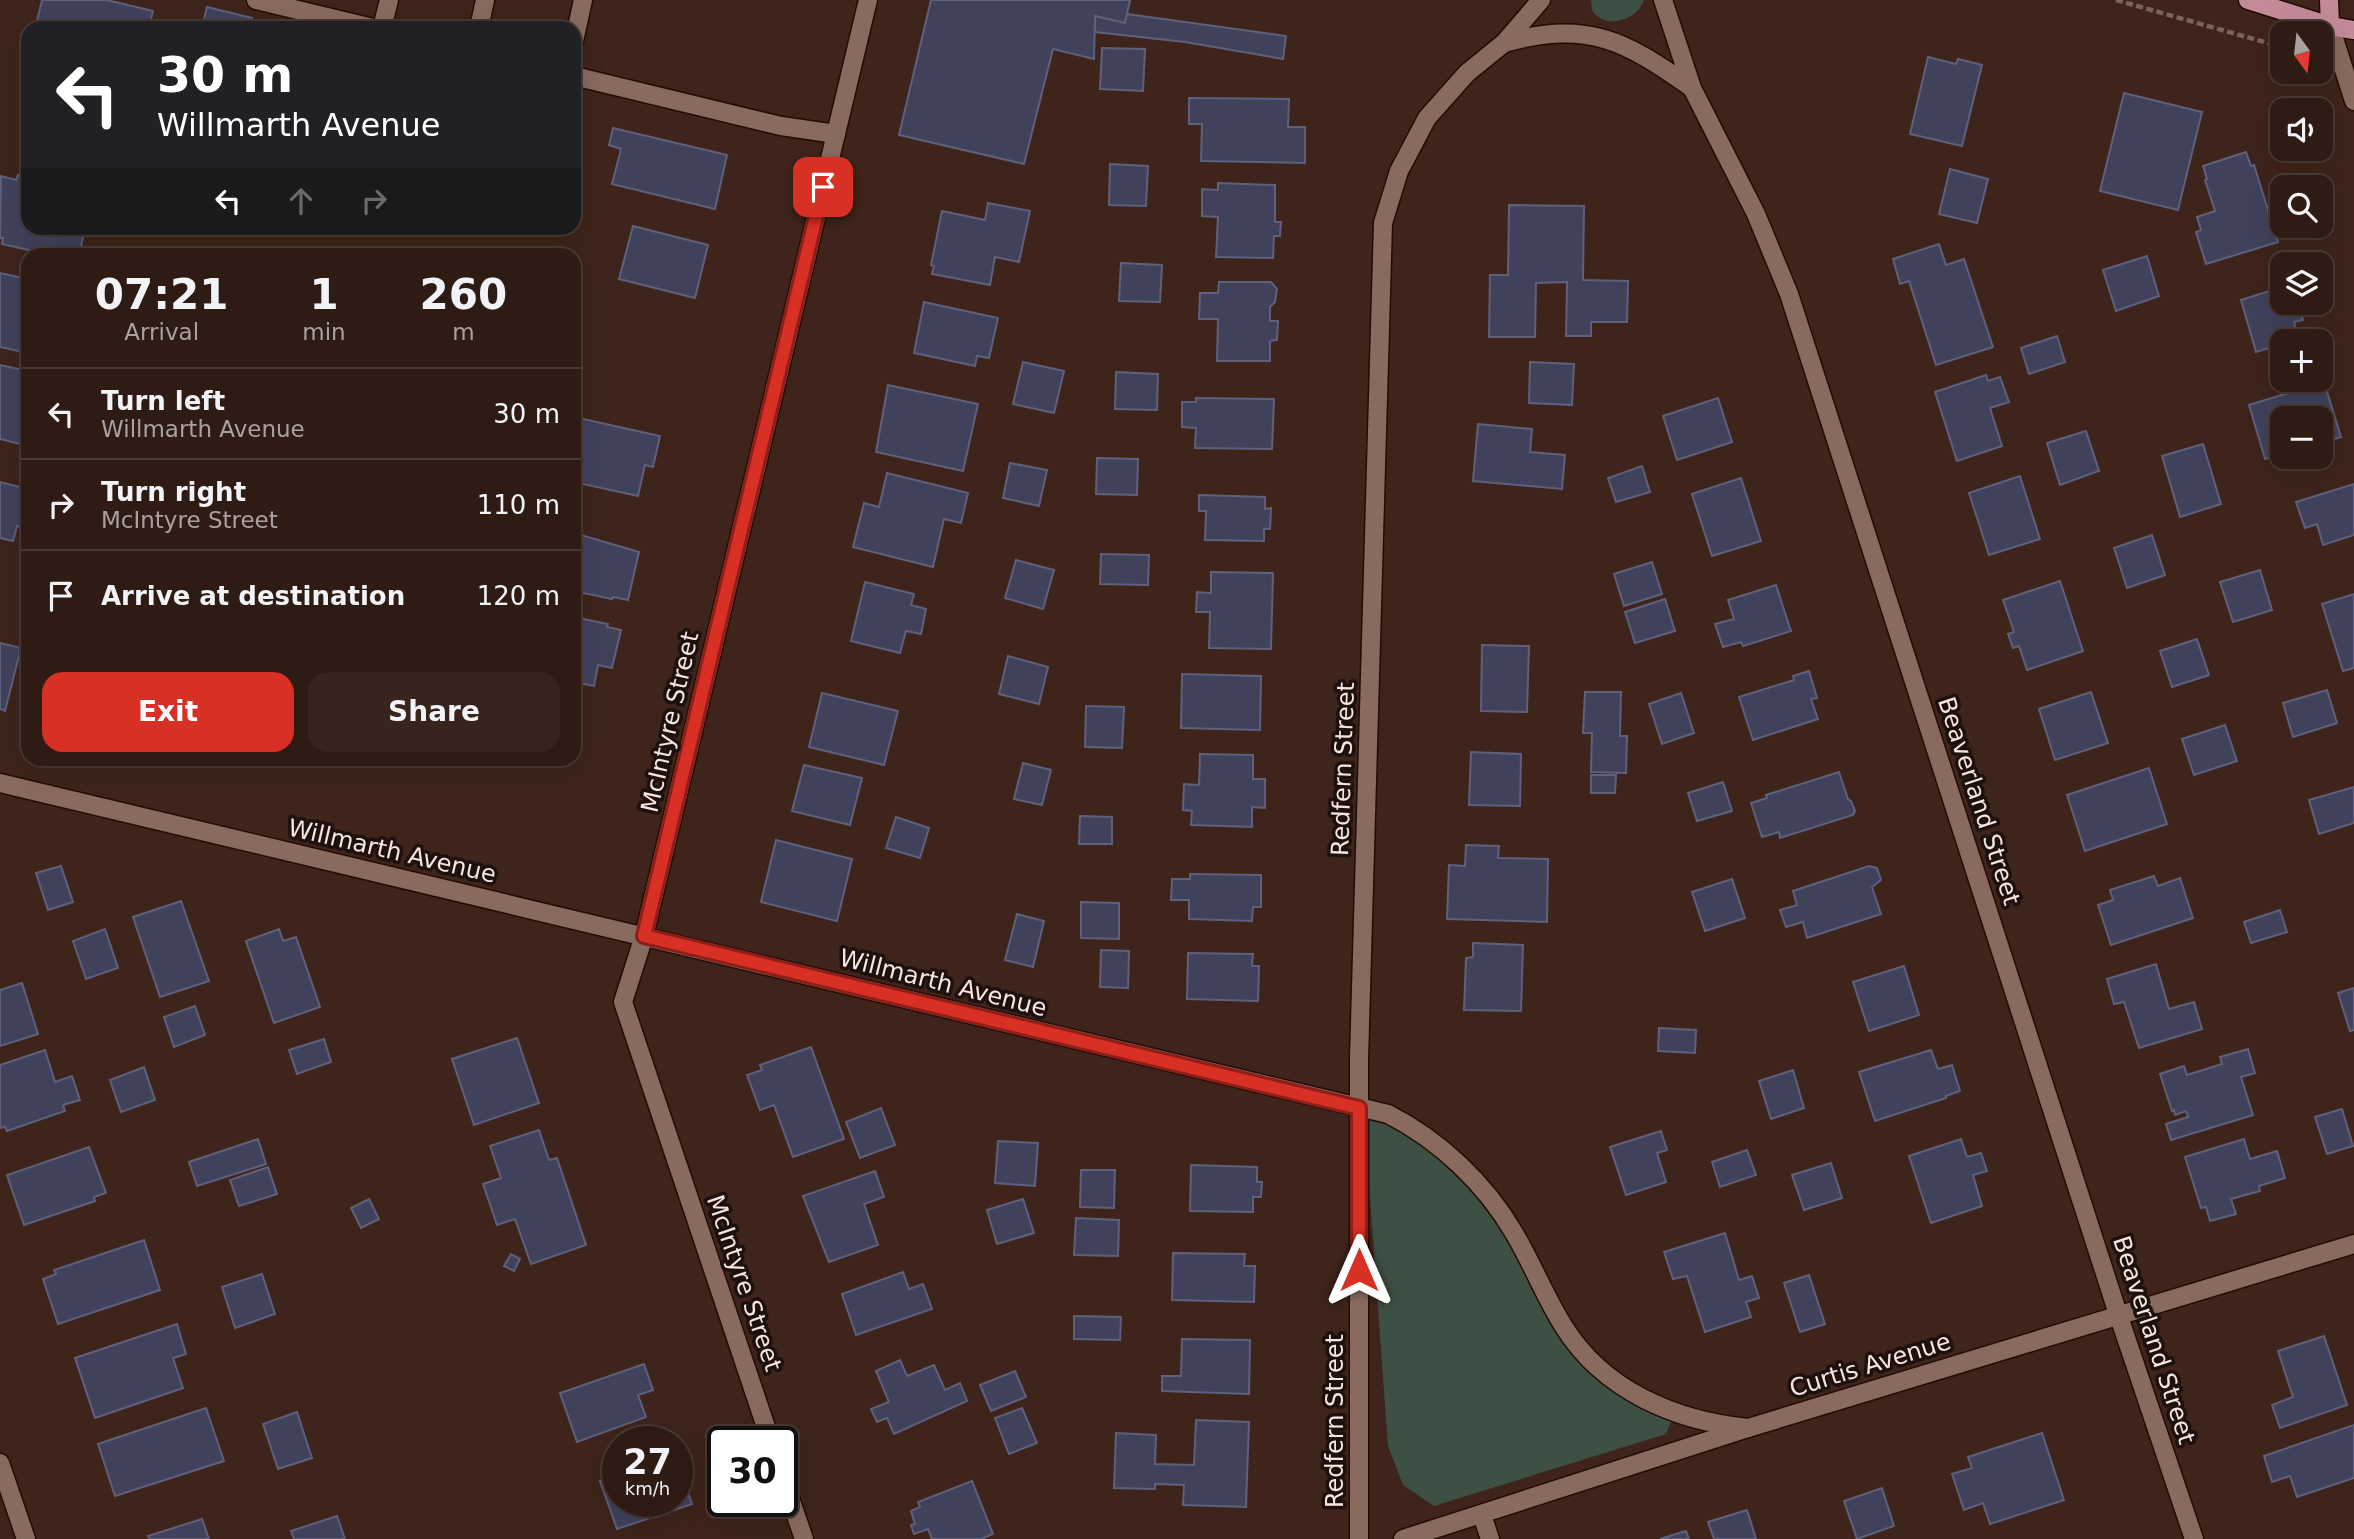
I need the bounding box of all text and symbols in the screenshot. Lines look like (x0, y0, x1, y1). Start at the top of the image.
north arrow (2270, 21, 2333, 84)
map controls (2270, 21, 2333, 469)
text: 30 m (157, 47, 293, 104)
icon: left (42, 49, 133, 140)
button: sound (2270, 98, 2333, 161)
text: Willmarth Avenue (157, 106, 440, 144)
pin (793, 157, 853, 217)
icon: arrive (804, 168, 842, 206)
button: search (2270, 175, 2333, 238)
icon: left (209, 182, 247, 220)
icon: ahead (282, 182, 320, 220)
icon: right (355, 182, 393, 220)
button: layers (2270, 252, 2333, 315)
text: 07:21 (95, 270, 229, 319)
text: 1 (309, 270, 339, 319)
text: 260 (420, 270, 507, 319)
text: Arrival (124, 319, 199, 345)
text: min (302, 319, 346, 345)
text: m (452, 319, 475, 345)
button: + (2270, 329, 2333, 392)
text: Turn left (101, 386, 225, 416)
icon: left (42, 395, 80, 433)
text: 30 m (493, 399, 560, 429)
button: − (2270, 406, 2333, 469)
text: Willmarth Avenue (101, 416, 305, 442)
text: Turn right (101, 477, 246, 507)
icon: right (42, 486, 80, 524)
text: 110 m (477, 490, 560, 520)
text: McIntyre Street (101, 507, 278, 533)
icon: arrive (42, 577, 80, 615)
text: Arrive at destination (101, 581, 405, 611)
text: 120 m (477, 581, 560, 611)
street label: McIntyre Street (636, 629, 704, 815)
button: Exit (42, 672, 294, 752)
button: Share (308, 672, 560, 752)
street label: Redfern Street (1326, 682, 1360, 856)
street label: Beaverland Street (1932, 693, 2026, 909)
street label: Willmarth Avenue (285, 813, 499, 889)
street label: Willmarth Avenue (836, 944, 1050, 1022)
street label: McIntyre Street (701, 1191, 787, 1375)
street label: Beaverland Street (2107, 1232, 2201, 1448)
position arrow (1322, 1233, 1396, 1307)
street label: Curtis Avenue (1786, 1327, 1954, 1403)
street label: Redfern Street (1321, 1334, 1349, 1508)
speed limit sign: 30 (707, 1426, 798, 1517)
text: 27 (623, 1442, 672, 1482)
text: km/h (625, 1478, 670, 1499)

